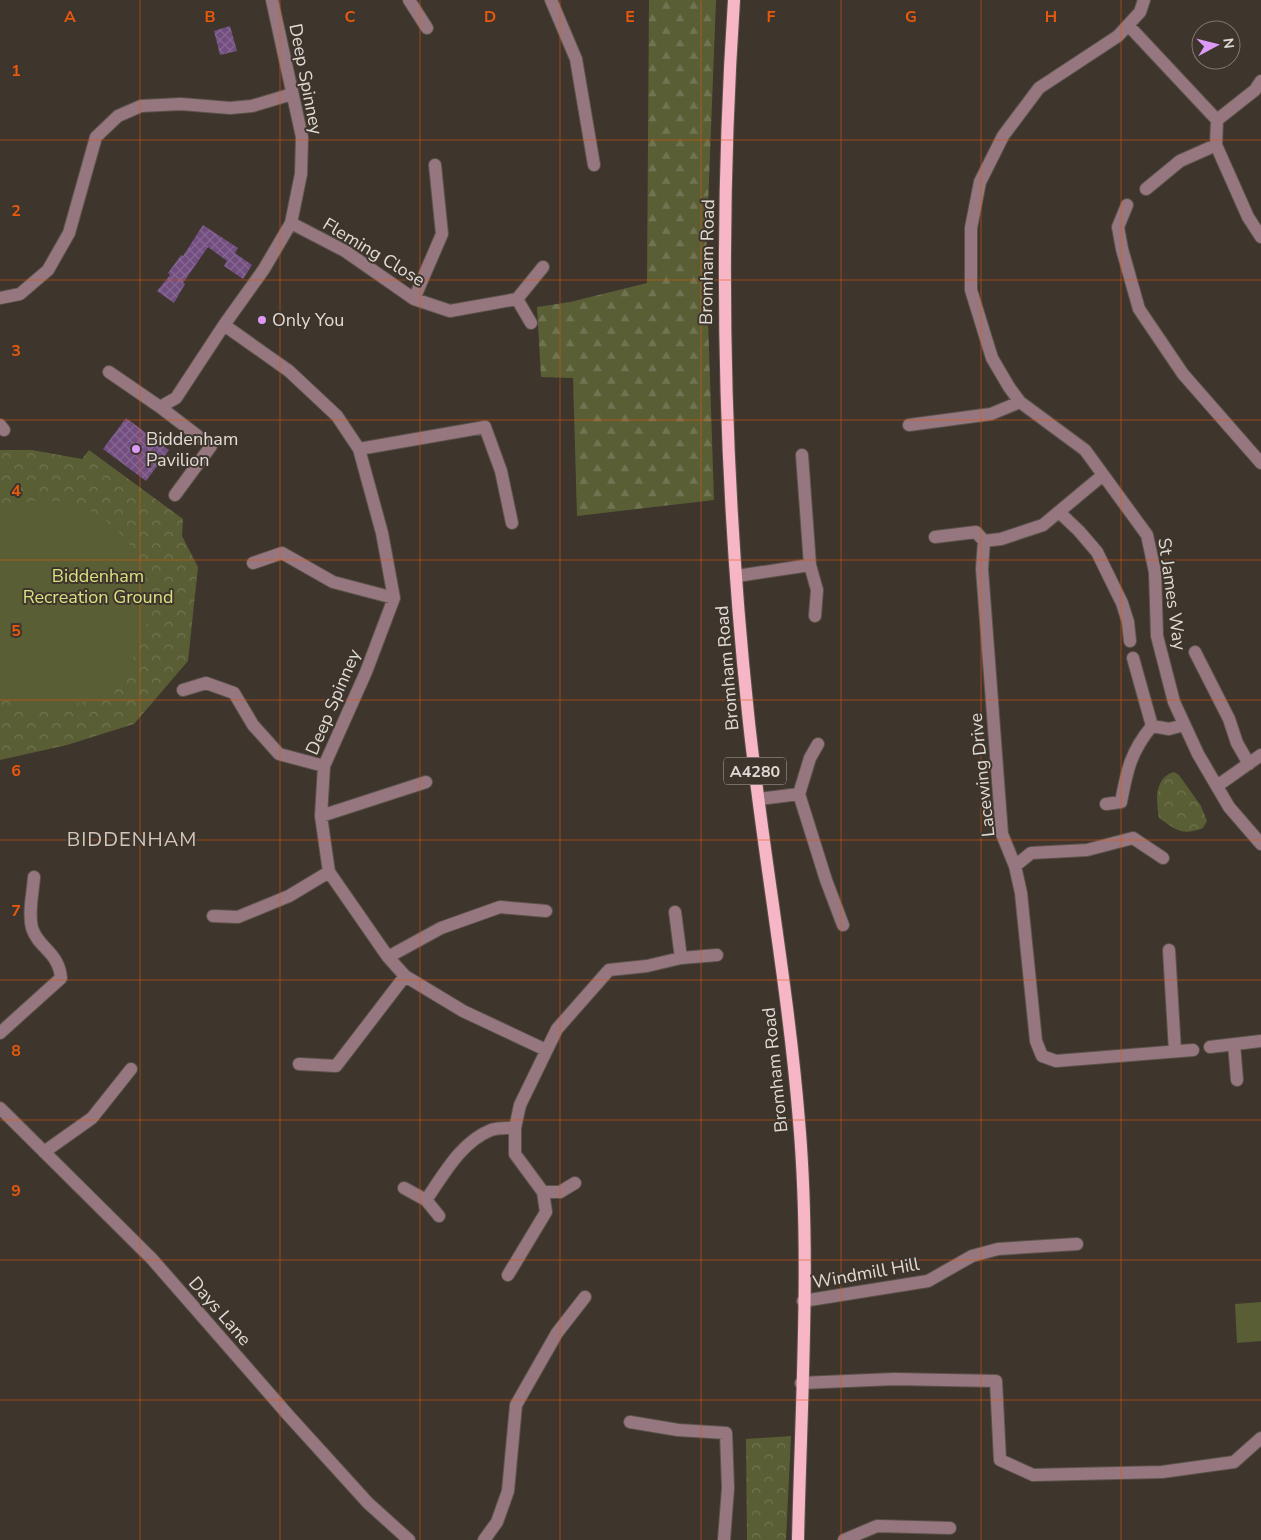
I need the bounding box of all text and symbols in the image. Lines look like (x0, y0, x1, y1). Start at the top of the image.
text: A (64, 6, 76, 28)
text: B (204, 6, 216, 28)
text: C (345, 6, 356, 28)
text: D (484, 6, 496, 28)
text: E (625, 6, 635, 28)
text: F (767, 6, 776, 28)
text: G (905, 6, 917, 28)
text: H (1045, 6, 1057, 28)
north arrow (1191, 20, 1241, 70)
street label: Deep Spinney (283, 21, 329, 137)
text: N (1218, 37, 1238, 50)
text: 1 (11, 60, 21, 82)
street label: Bromham Road (694, 199, 720, 325)
text: 2 (11, 200, 21, 222)
street label: Fleming Close (318, 212, 430, 292)
place label: Only You (272, 308, 344, 332)
marker: Only You (256, 314, 268, 326)
text: 3 (11, 340, 21, 362)
place label: Biddenham Pavilion (146, 427, 238, 472)
marker: Biddenham Pavilion (130, 443, 142, 455)
text: 4 (11, 480, 21, 502)
street label: St James Way (1152, 536, 1192, 652)
park label: Biddenham Recreation Ground (23, 564, 173, 609)
street label: Bromham Road (710, 604, 744, 732)
text: 5 (11, 620, 21, 642)
street label: Deep Spinney (300, 645, 366, 758)
street label: Lacewing Drive (964, 712, 1000, 838)
road number: A4280 (724, 758, 786, 784)
text: 6 (11, 760, 21, 782)
district label: BIDDENHAM (67, 826, 197, 853)
text: 7 (11, 900, 21, 922)
street label: Bromham Road (757, 1006, 793, 1134)
text: 8 (11, 1040, 21, 1062)
text: 9 (11, 1180, 21, 1202)
street label: Windmill Hill (811, 1252, 922, 1294)
street label: Days Lane (183, 1271, 257, 1351)

